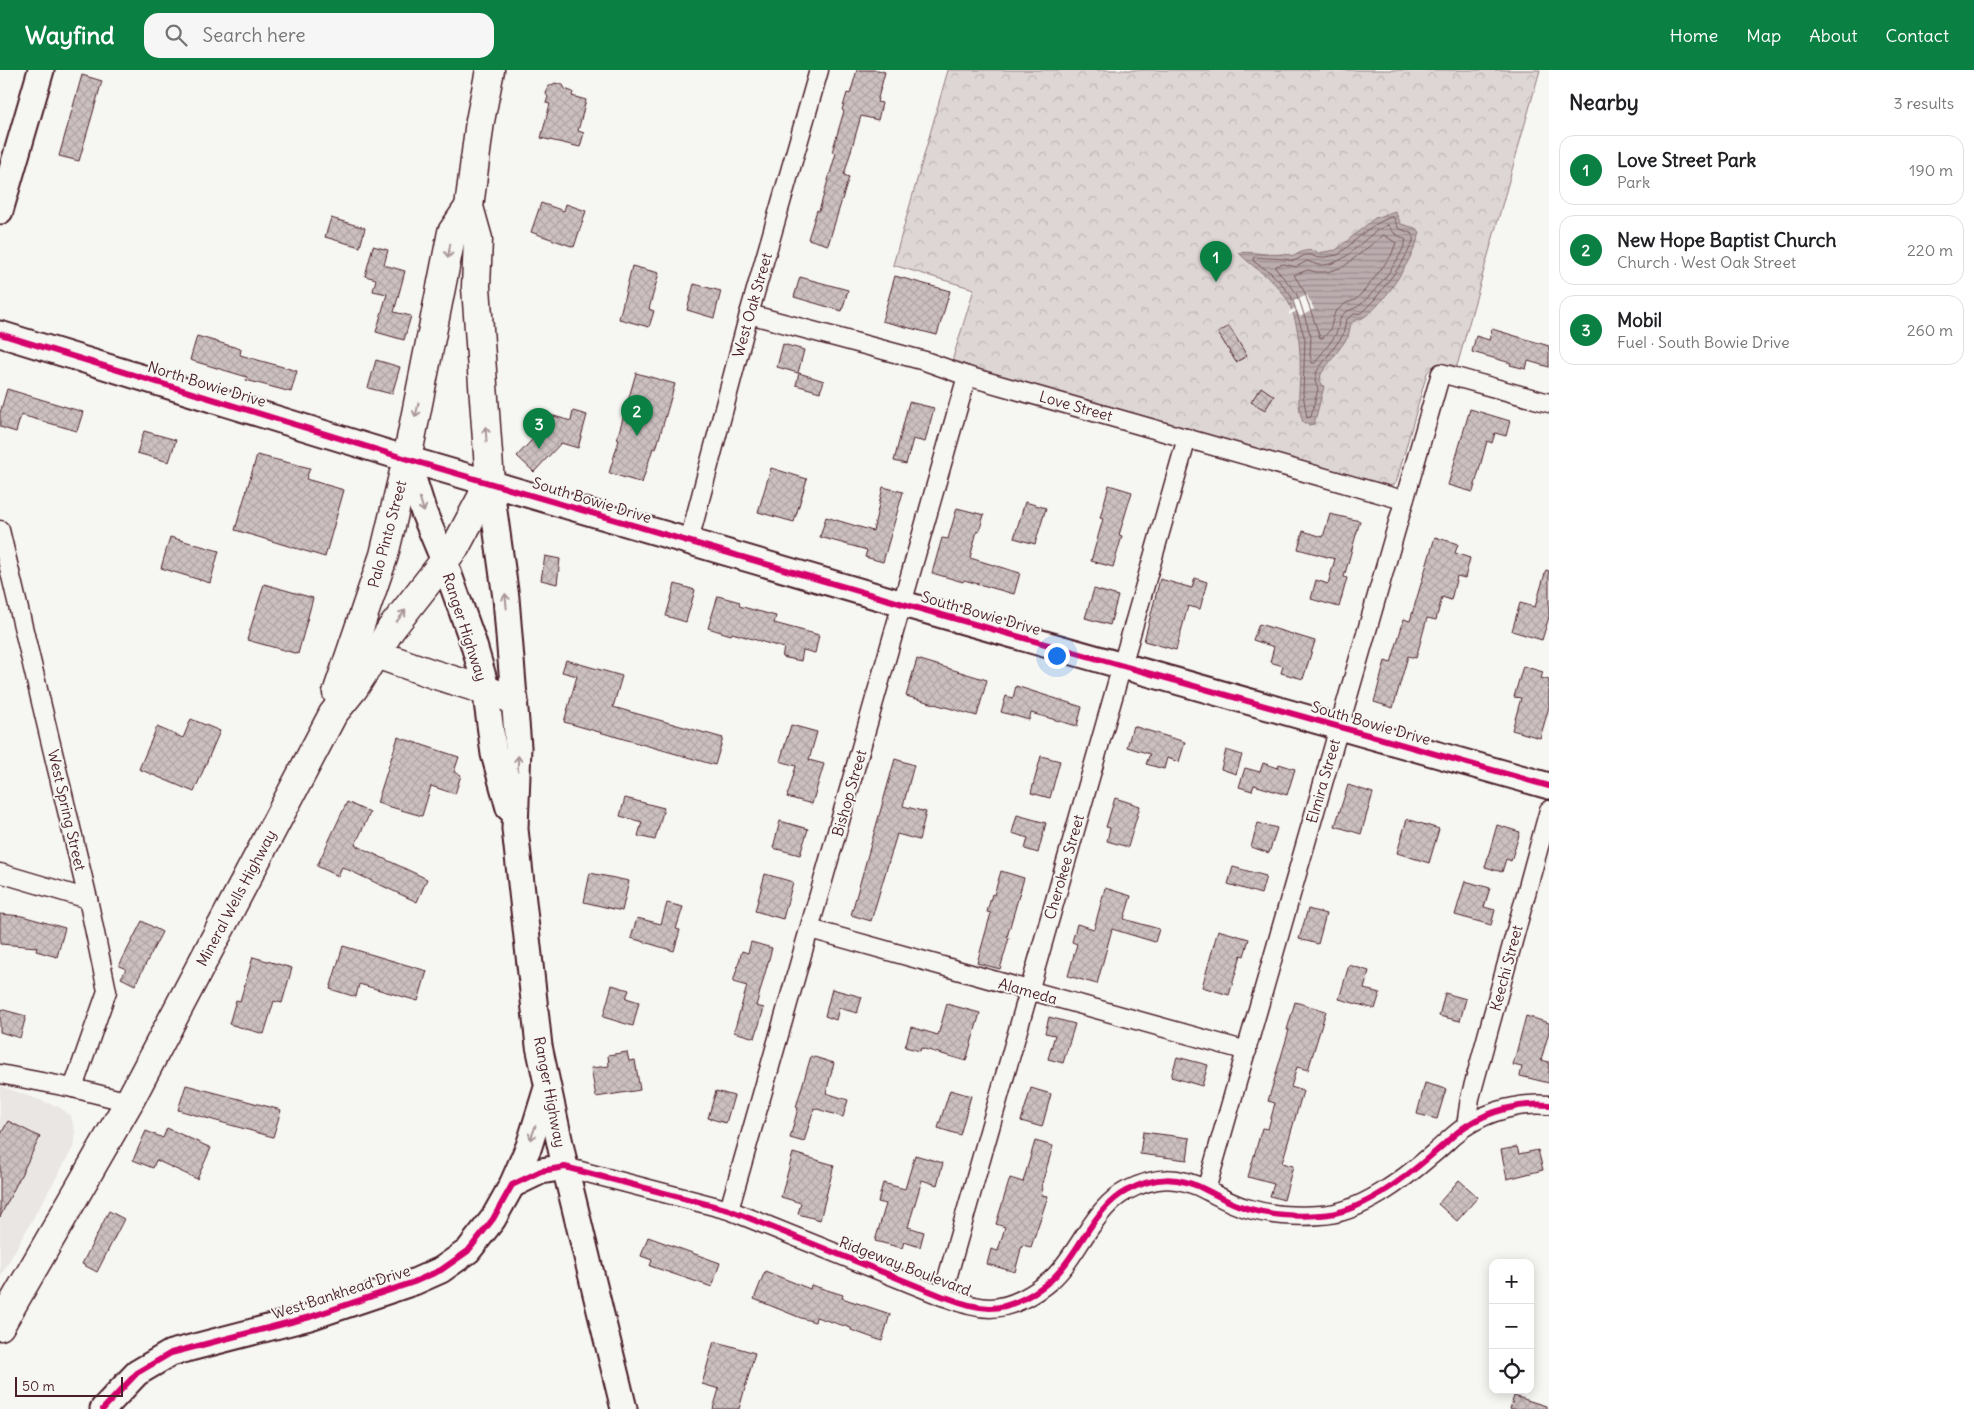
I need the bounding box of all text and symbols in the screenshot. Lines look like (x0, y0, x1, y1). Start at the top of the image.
search box (144, 13, 494, 58)
text: Wayfind (25, 20, 114, 50)
icon: search (162, 21, 190, 49)
text: Search here (202, 23, 306, 47)
text: Home (1670, 24, 1718, 47)
text: Map (1746, 24, 1781, 47)
text: About (1809, 24, 1857, 47)
text: Contact (1885, 24, 1949, 47)
text: Nearby (1569, 89, 1639, 116)
text: 3 results (1894, 93, 1954, 113)
text: Love Street Park (1617, 148, 1756, 172)
text: 1 (1583, 160, 1589, 180)
text: 190 m (1909, 160, 1953, 180)
text: Park (1617, 172, 1650, 192)
text: New Hope Baptist Church (1617, 228, 1837, 252)
text: 2 (1582, 240, 1590, 260)
text: 220 m (1907, 240, 1953, 260)
pin: 1 (1200, 241, 1232, 282)
one-way arrow (443, 242, 453, 258)
street label: West Oak Street (728, 250, 776, 360)
text: Church · West Oak Street (1617, 252, 1796, 272)
text: Mobil (1617, 308, 1662, 332)
text: 3 (1581, 320, 1591, 340)
text: 260 m (1907, 320, 1953, 340)
text: Fuel · South Bowie Drive (1617, 332, 1790, 352)
street label: North Bowie Drive (146, 357, 268, 411)
street label: Love Street (1037, 386, 1115, 426)
pin: 2 (621, 395, 653, 436)
one-way arrow (412, 402, 422, 418)
pin: 3 (523, 408, 555, 449)
one-way arrow (481, 426, 491, 442)
street label: South Bowie Drive (530, 473, 654, 527)
street label: Palo Pinto Street (364, 478, 410, 590)
one-way arrow (417, 497, 427, 513)
street label: Ranger Highway (439, 570, 491, 684)
street label: South Bowie Drive (919, 587, 1043, 639)
one-way arrow (501, 594, 511, 610)
one-way arrow (395, 610, 406, 623)
your location (1044, 643, 1070, 669)
street label: South Bowie Drive (1309, 697, 1433, 749)
street label: Elmira Street (1302, 737, 1344, 825)
street label: Bishop Street (828, 747, 870, 839)
street label: West Spring Street (44, 748, 90, 872)
one-way arrow (513, 755, 523, 772)
street label: Cherokee Street (1040, 812, 1088, 922)
street label: Mineral Wells Highway (192, 827, 280, 969)
street label: Keechi Street (1485, 923, 1527, 1013)
street label: Alameda (996, 974, 1060, 1009)
street label: Ranger Highway (530, 1035, 570, 1149)
one-way arrow (528, 1124, 538, 1140)
street label: Ridgeway Boulevard (836, 1232, 974, 1300)
map controls (1489, 1259, 1534, 1394)
button: + (1489, 1259, 1534, 1304)
street label: West Bankhead Drive (269, 1261, 413, 1323)
button: − (1489, 1304, 1534, 1349)
button: locate (1489, 1349, 1534, 1394)
scale bar (15, 1374, 122, 1397)
text: 50 m (22, 1377, 55, 1395)

